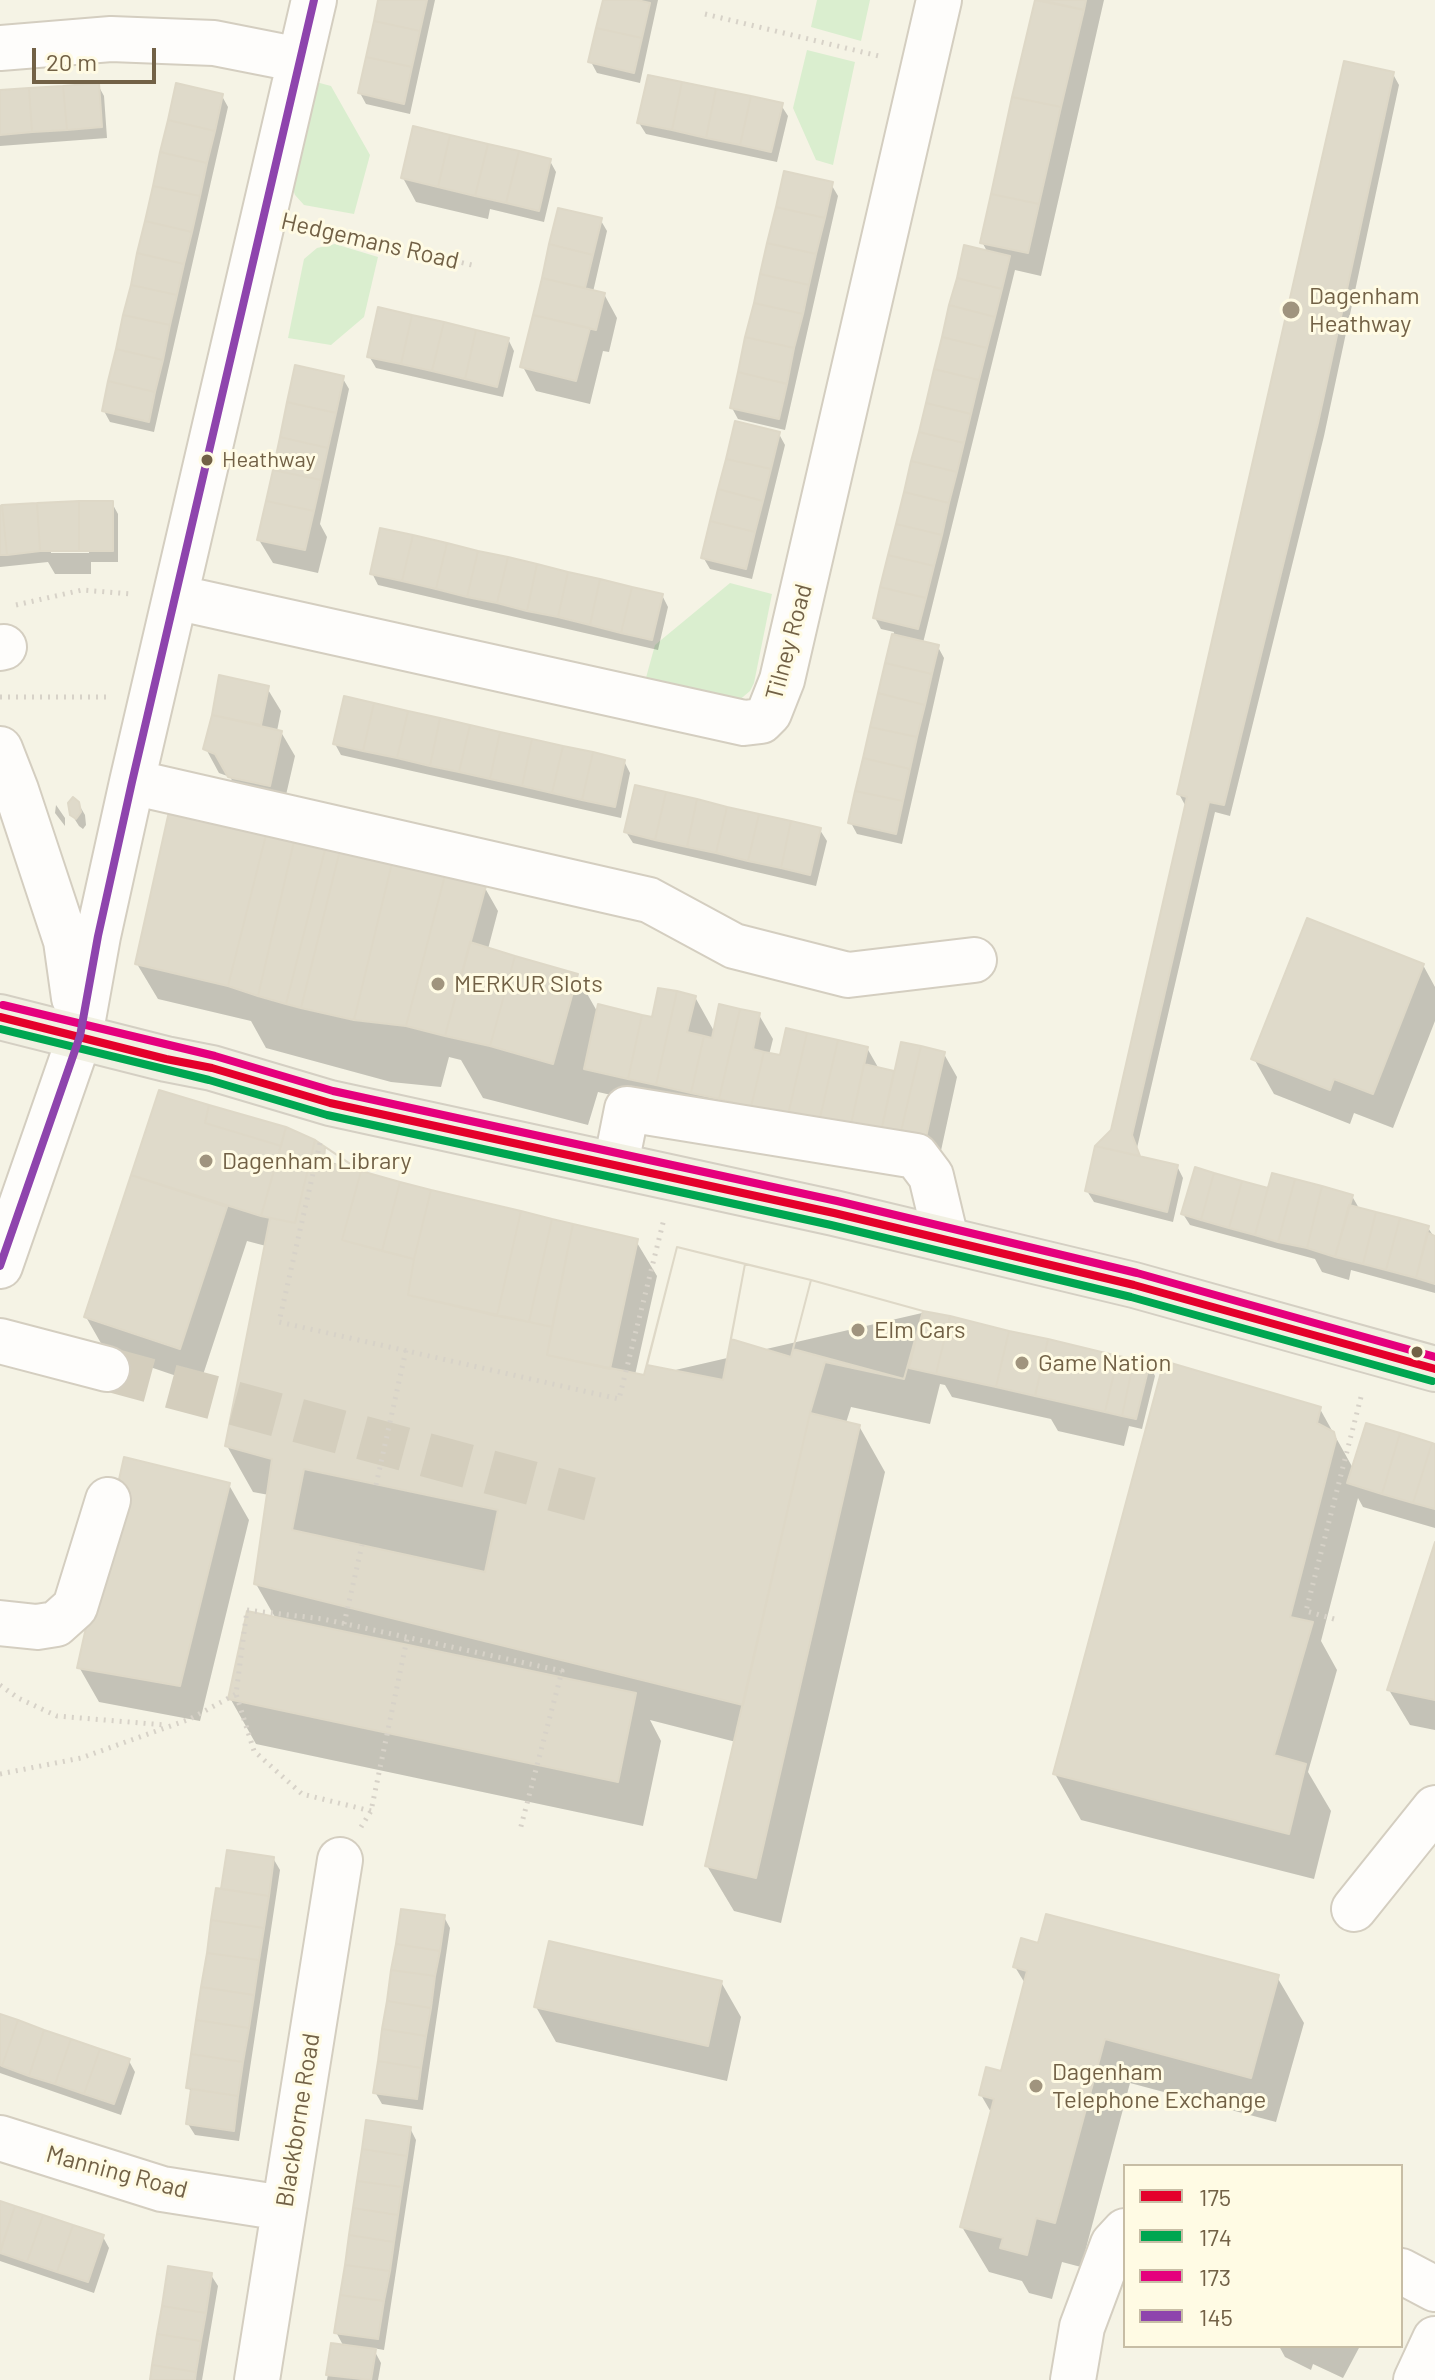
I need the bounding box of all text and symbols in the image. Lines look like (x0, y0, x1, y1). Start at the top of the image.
scale bar (36, 32, 160, 82)
text: 20 m (46, 47, 97, 76)
street label: Hedgemans Road (278, 207, 462, 275)
place label: Dagenham Heathway (1309, 282, 1420, 338)
marker: Dagenham Heathway (1280, 299, 1302, 321)
place label: Heathway (222, 447, 316, 473)
marker: Heathway (199, 452, 215, 468)
street label: Tilney Road (760, 581, 818, 703)
place label: MERKUR Slots (454, 970, 603, 998)
marker: MERKUR Slots (429, 975, 447, 993)
place label: Dagenham Library (222, 1147, 412, 1175)
marker: Dagenham Library (197, 1152, 215, 1170)
place label: Elm Cars (874, 1316, 966, 1344)
marker: Elm Cars (849, 1321, 867, 1339)
unlabelled marker (1409, 1344, 1425, 1360)
place label: Game Nation (1038, 1349, 1171, 1377)
marker: Game Nation (1013, 1354, 1031, 1372)
street label: Blackborne Road (270, 2031, 326, 2209)
place label: Dagenham Telephone Exchange (1052, 2058, 1266, 2114)
marker: Dagenham Telephone Exchange (1027, 2077, 1045, 2095)
street label: Manning Road (43, 2139, 191, 2205)
legend (1123, 2164, 1403, 2348)
text: 175 (1199, 2182, 1231, 2211)
text: 174 (1199, 2222, 1232, 2251)
text: 173 (1199, 2262, 1231, 2291)
text: 145 (1199, 2302, 1233, 2331)

